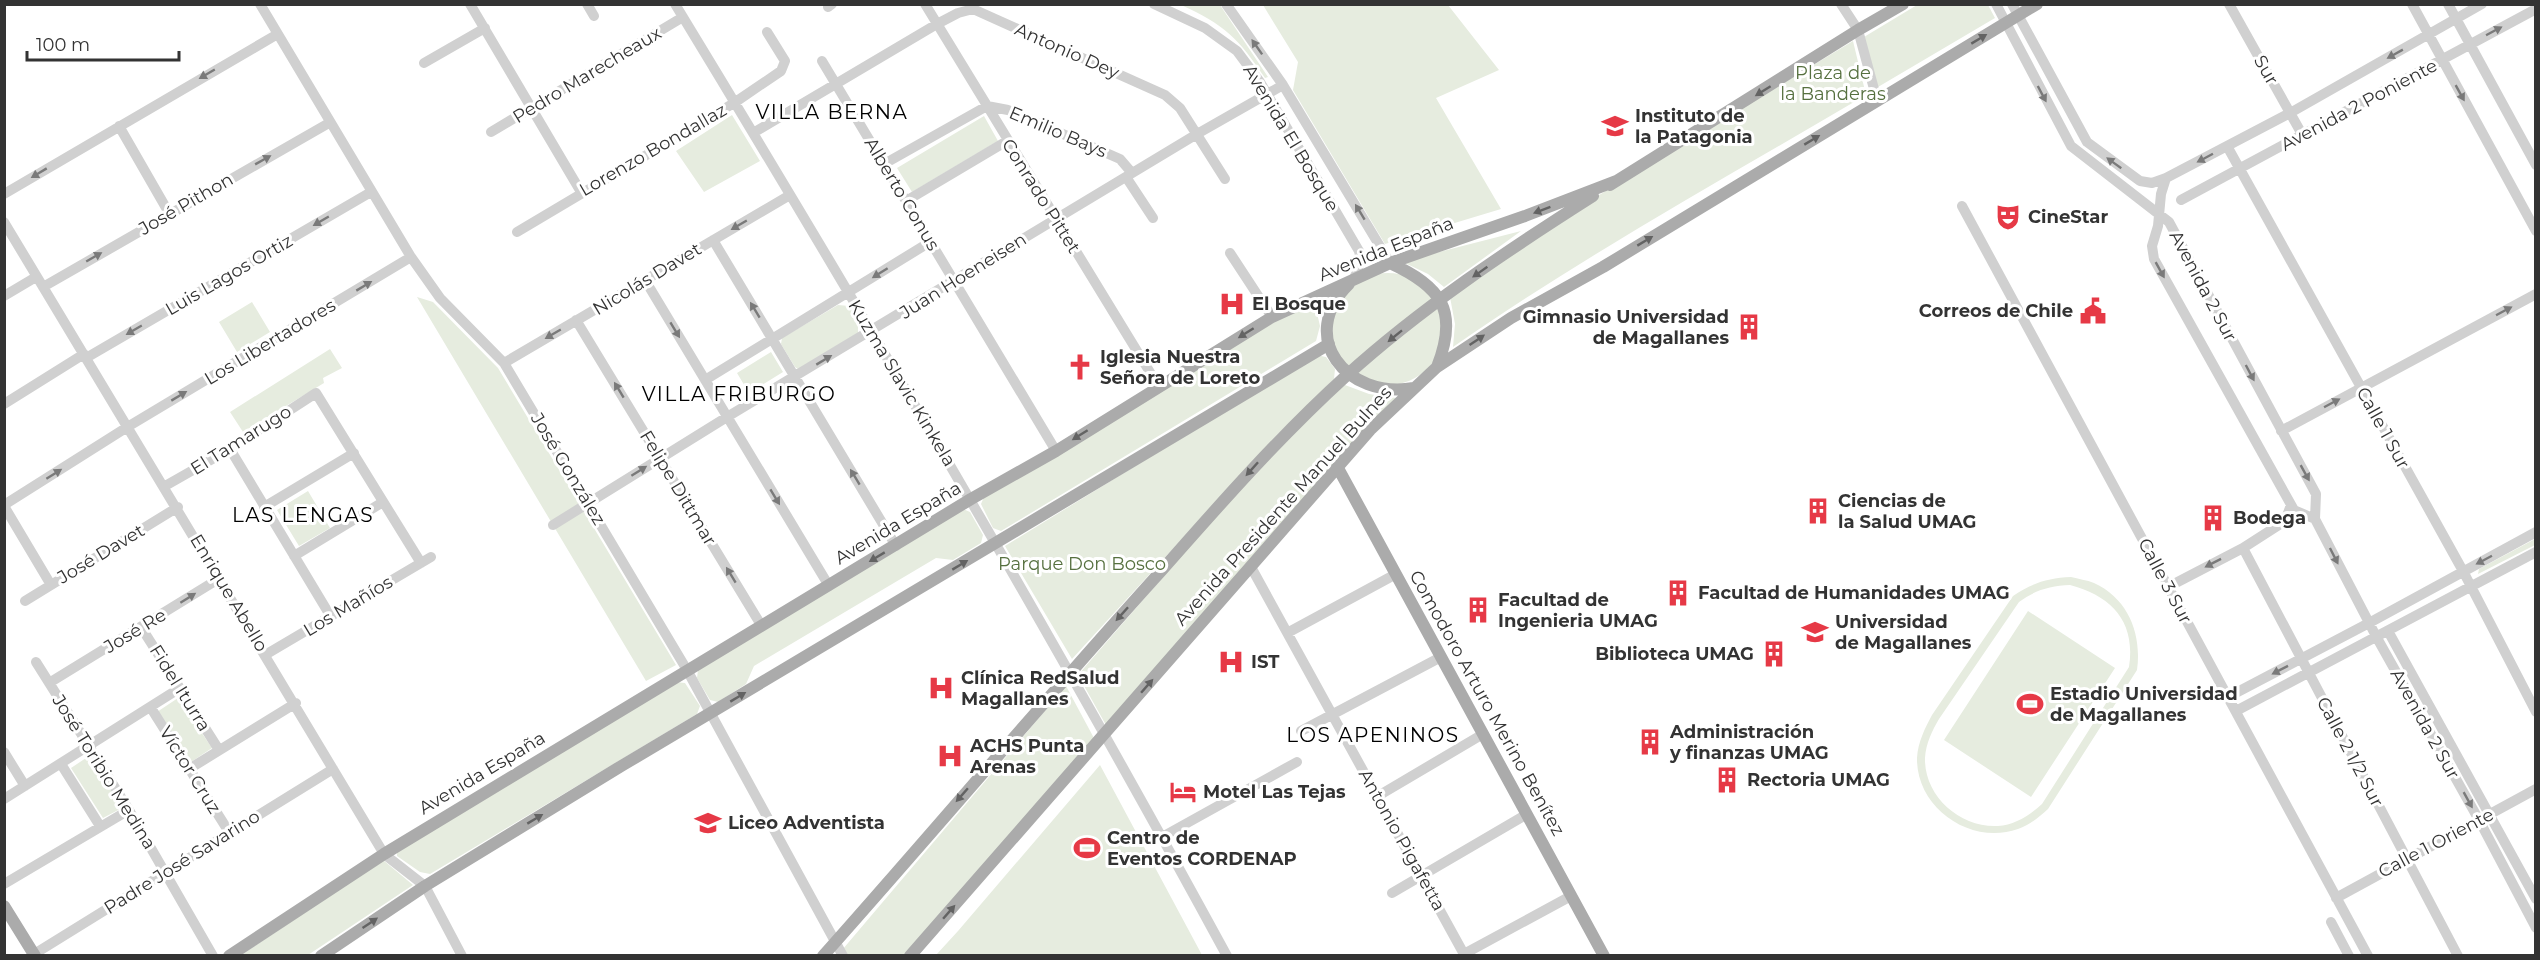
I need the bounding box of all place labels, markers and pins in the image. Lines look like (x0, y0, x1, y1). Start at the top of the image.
place label: Instituto de la Patagonia (1635, 105, 1753, 148)
school or university icon: Instituto de la Patagonia (1600, 111, 1630, 141)
theatre icon: CineStar (1993, 202, 2023, 232)
place label: CineStar (2028, 206, 2108, 228)
hospital icon: El Bosque (1217, 289, 1247, 319)
place label: El Bosque (1252, 293, 1346, 315)
public building icon: Correos de Chile (2078, 296, 2108, 326)
place label: Correos de Chile (1919, 300, 2073, 322)
place label: Gimnasio Universidad de Magallanes (1523, 306, 1729, 349)
building icon: Gimnasio Universidad de Magallanes (1734, 312, 1764, 342)
place label: Iglesia Nuestra Señora de Loreto (1100, 346, 1260, 389)
church icon: Iglesia Nuestra Señora de Loreto (1065, 352, 1095, 382)
place label: Ciencias de la Salud UMAG (1838, 490, 1976, 533)
building icon: Ciencias de la Salud UMAG (1803, 496, 1833, 526)
building icon: Bodega (2198, 503, 2228, 533)
place label: Bodega (2233, 507, 2306, 529)
building icon: Facultad de Humanidades UMAG (1663, 578, 1693, 608)
place label: Facultad de Humanidades UMAG (1698, 582, 2010, 604)
place label: Facultad de Ingenieria UMAG (1498, 589, 1658, 632)
building icon: Facultad de Ingenieria UMAG (1463, 595, 1493, 625)
place label: Universidad de Magallanes (1835, 611, 1972, 654)
school or university icon: Universidad de Magallanes (1800, 617, 1830, 647)
building icon: Biblioteca UMAG (1759, 639, 1789, 669)
place label: Biblioteca UMAG (1595, 643, 1754, 665)
hospital icon: IST (1216, 647, 1246, 677)
place label: IST (1251, 651, 1280, 673)
place label: Clínica RedSalud Magallanes (961, 667, 1119, 710)
hospital icon: Clínica RedSalud Magallanes (926, 673, 956, 703)
place label: Estadio Universidad de Magallanes (2050, 683, 2238, 726)
sports icon: Estadio Universidad de Magallanes (2015, 689, 2045, 719)
place label: Administración y finanzas UMAG (1669, 721, 1829, 764)
building icon: Administración y finanzas UMAG (1635, 727, 1665, 757)
place label: ACHS Punta Arenas (969, 735, 1084, 778)
hospital icon: ACHS Punta Arenas (935, 741, 965, 771)
building icon: Rectoria UMAG (1712, 765, 1742, 795)
place label: Rectoria UMAG (1747, 769, 1890, 791)
hotel icon: Motel Las Tejas (1168, 777, 1198, 807)
place label: Motel Las Tejas (1203, 781, 1346, 803)
school or university icon: Liceo Adventista (693, 808, 723, 838)
place label: Liceo Adventista (728, 812, 885, 834)
place label: Centro de Eventos CORDENAP (1107, 827, 1297, 870)
sports icon: Centro de Eventos CORDENAP (1072, 833, 1102, 863)

